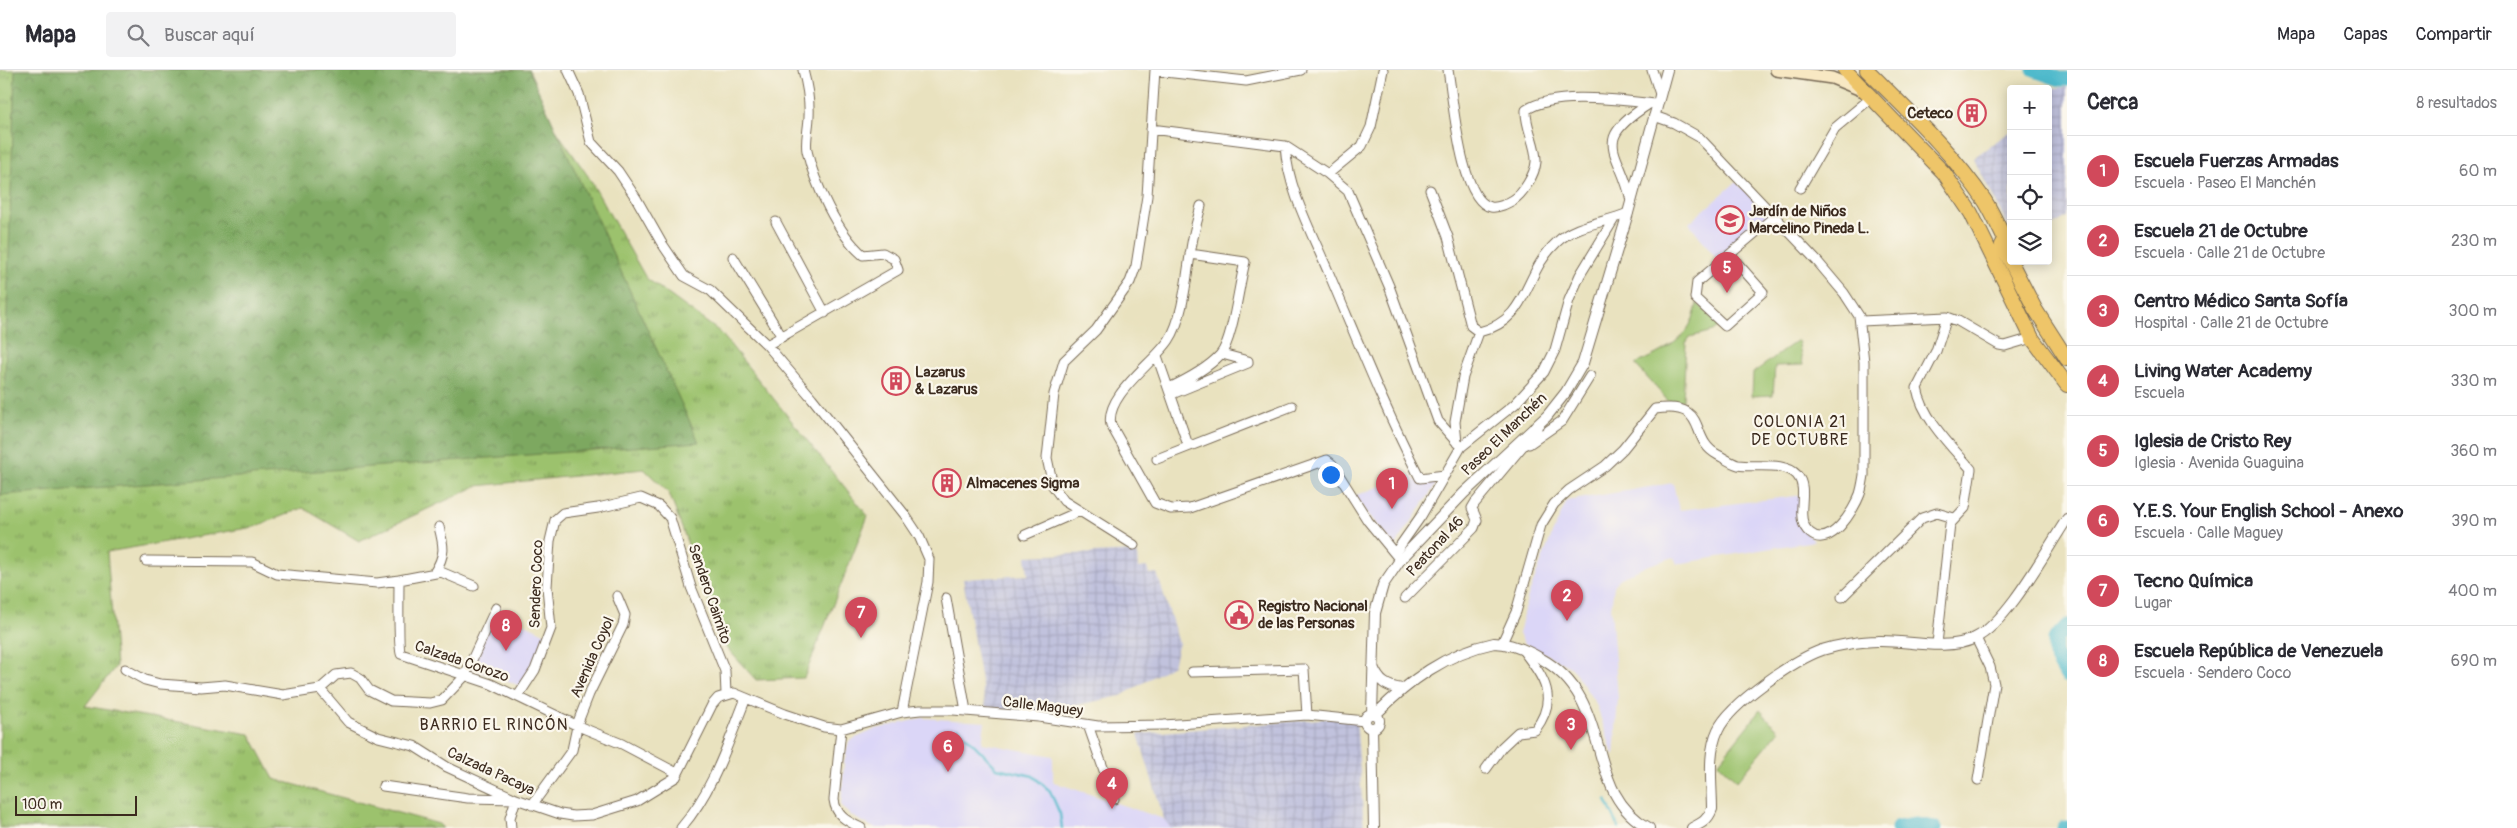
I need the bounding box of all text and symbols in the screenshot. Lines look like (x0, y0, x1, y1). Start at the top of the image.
search box (106, 12, 456, 57)
text: Mapa (25, 20, 76, 49)
icon: search (124, 21, 152, 49)
text: Buscar aquí (164, 23, 255, 47)
text: Mapa (2277, 23, 2315, 46)
text: Capas (2343, 23, 2388, 46)
text: Compartir (2416, 23, 2492, 46)
map controls (2007, 85, 2052, 265)
button: + (2007, 85, 2052, 130)
text: Cerca (2087, 89, 2138, 116)
text: 8 resultados (2416, 93, 2497, 113)
building icon: Ceteco (1957, 98, 1987, 128)
place label: Ceteco (1907, 104, 1953, 123)
button: − (2007, 130, 2052, 175)
text: Escuela Fuerzas Armadas (2134, 149, 2338, 173)
text: 1 (2100, 161, 2106, 181)
text: 60 m (2459, 161, 2497, 181)
text: Escuela · Paseo El Manchén (2134, 173, 2316, 193)
button: locate (2007, 175, 2052, 220)
place label: Jardín de Niños Marcelino Pineda L. (1749, 202, 1869, 238)
school or university icon: Jardín de Niños Marcelino Pineda L. (1715, 205, 1745, 235)
text: Escuela 21 de Octubre (2134, 219, 2308, 243)
button: layers (2007, 220, 2052, 265)
text: 2 (2099, 231, 2107, 251)
text: 230 m (2451, 231, 2497, 251)
text: Escuela · Calle 21 de Octubre (2134, 243, 2325, 263)
pin: 5 (1711, 252, 1743, 293)
text: Centro Médico Santa Sofía (2134, 289, 2348, 313)
text: 3 (2099, 301, 2107, 321)
text: 300 m (2449, 301, 2497, 321)
text: Hospital · Calle 21 de Octubre (2134, 313, 2328, 333)
text: Living Water Academy (2134, 359, 2312, 383)
place label: Lazarus & Lazarus (915, 363, 978, 399)
building icon: Lazarus & Lazarus (881, 366, 911, 396)
text: 4 (2098, 371, 2108, 391)
text: 330 m (2451, 371, 2497, 391)
text: Escuela (2134, 383, 2185, 403)
street label: Paseo El Manchén (1458, 389, 1551, 480)
district label: COLONIA 21 DE OCTUBRE (1751, 412, 1849, 450)
text: Iglesia de Cristo Rey (2134, 429, 2291, 453)
text: 5 (2099, 441, 2107, 461)
text: 360 m (2450, 441, 2497, 461)
text: Iglesia · Avenida Guaguina (2134, 453, 2304, 473)
your location (1318, 462, 1344, 488)
building icon: Almacenes Sigma (932, 468, 962, 498)
pin: 1 (1376, 468, 1408, 509)
place label: Almacenes Sigma (966, 474, 1079, 493)
text: Y.E.S. Your English School - Anexo (2134, 499, 2404, 523)
text: 6 (2098, 511, 2108, 531)
text: 390 m (2451, 511, 2497, 531)
street label: Peatonal 46 (1403, 512, 1468, 581)
text: Escuela · Calle Maguey (2134, 523, 2283, 543)
street label: Sendero Coco (525, 539, 548, 629)
street label: Sendero Caimito (684, 542, 735, 647)
text: Tecno Química (2134, 569, 2253, 593)
pin: 2 (1551, 580, 1583, 621)
text: 7 (2099, 581, 2107, 601)
text: 400 m (2448, 581, 2497, 601)
text: Lugar (2134, 593, 2172, 613)
pin: 7 (845, 597, 877, 638)
place label: Registro Nacional de las Personas (1258, 597, 1368, 633)
public building icon: Registro Nacional de las Personas (1224, 600, 1254, 630)
pin: 8 (490, 610, 522, 651)
street label: Avenida Coyol (566, 614, 619, 701)
street label: Calzada Corozo (412, 636, 511, 686)
text: Escuela República de Venezuela (2134, 639, 2383, 663)
text: 8 (2099, 651, 2107, 671)
text: 690 m (2451, 651, 2497, 671)
text: Escuela · Sendero Coco (2134, 663, 2291, 683)
street label: Calle Maguey (1002, 692, 1085, 721)
pin: 3 (1555, 709, 1587, 750)
district label: BARRIO EL RINCÓN (419, 714, 569, 735)
pin: 6 (932, 731, 964, 772)
street label: Calzada Pacaya (444, 743, 538, 800)
pin: 4 (1096, 768, 1128, 809)
scale bar (15, 793, 138, 816)
text: 100 m (22, 796, 62, 813)

